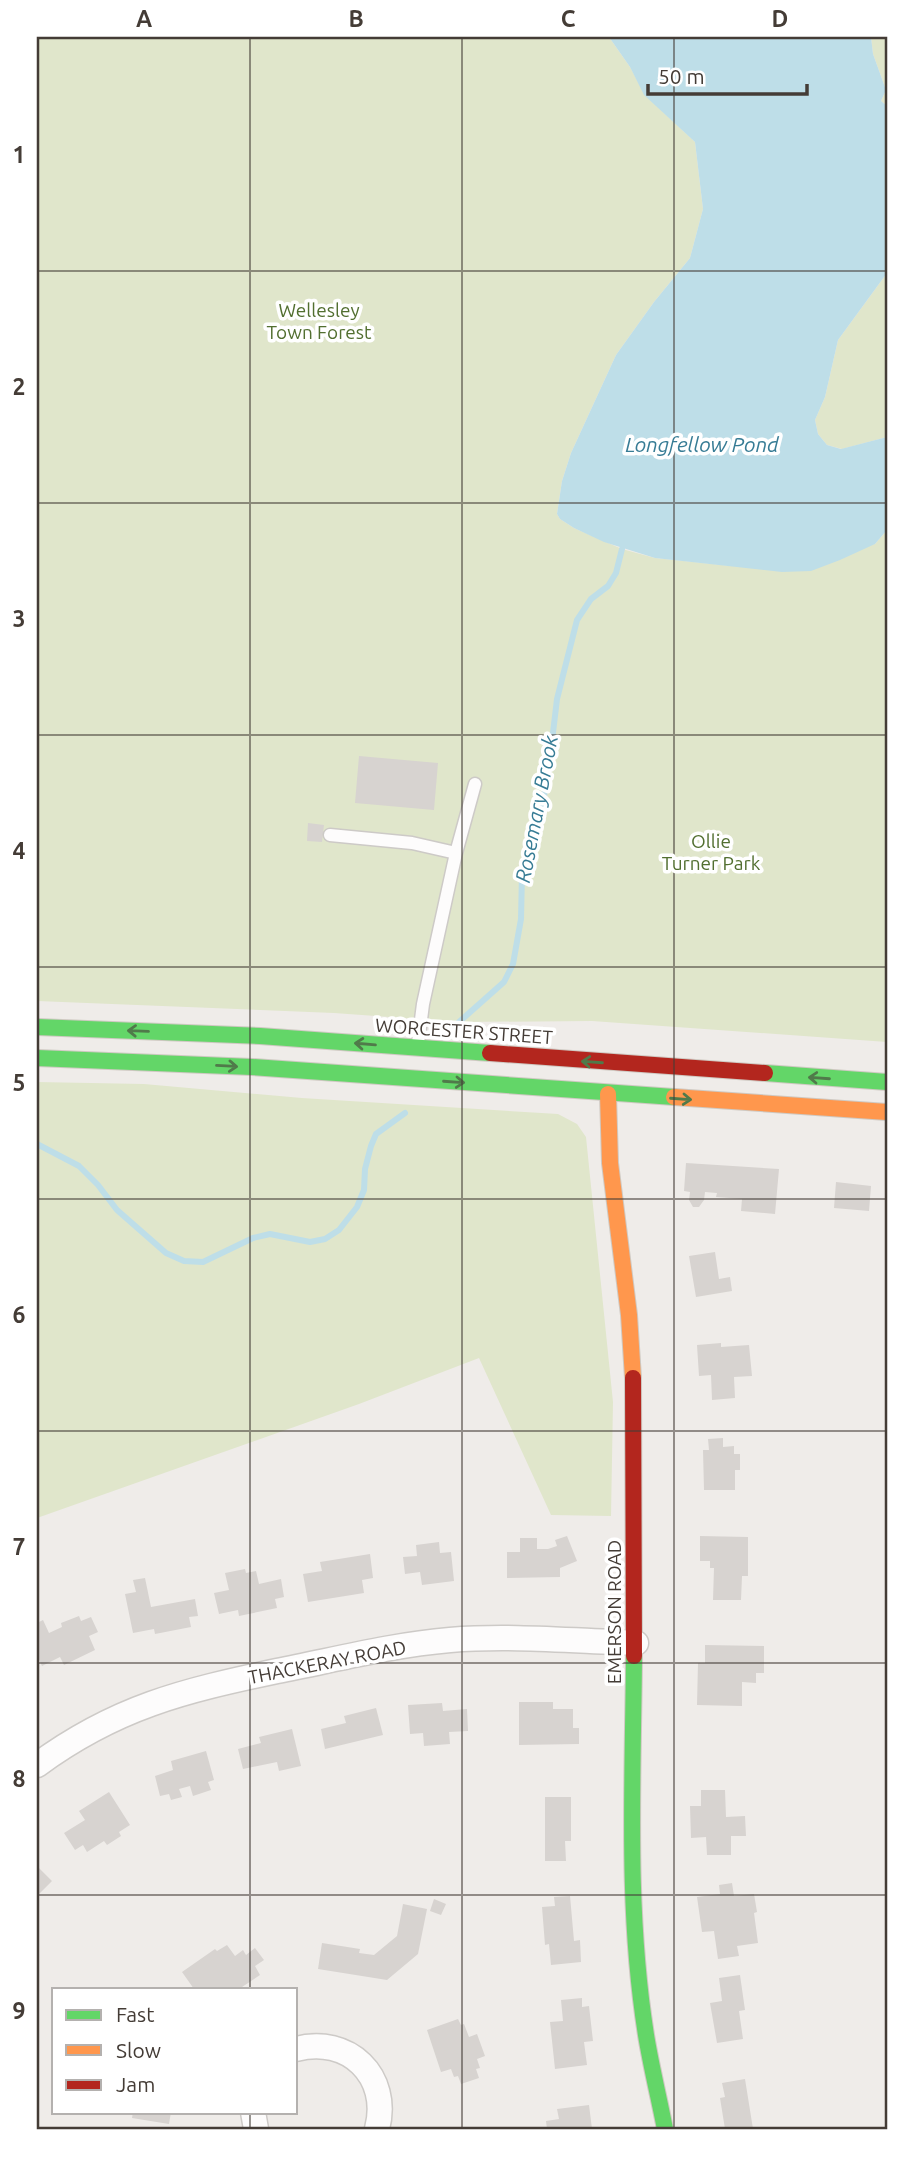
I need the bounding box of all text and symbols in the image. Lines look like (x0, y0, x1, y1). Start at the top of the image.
text: A (136, 6, 152, 31)
text: B (348, 6, 364, 31)
text: C (561, 6, 576, 31)
text: D (772, 6, 788, 31)
scale bar (648, 52, 807, 96)
text: 50 m (658, 64, 705, 88)
text: 1 (13, 142, 25, 167)
park label: Wellesley Town Forest (266, 299, 372, 343)
text: 2 (13, 374, 25, 399)
water label: Longfellow Pond (625, 432, 780, 456)
text: 3 (13, 606, 25, 631)
water label: Rosemary Brook (510, 733, 562, 884)
park label: Ollie Turner Park (662, 830, 761, 874)
text: 4 (13, 838, 26, 863)
street label: WORCESTER STREET (375, 1014, 554, 1048)
one-way arrow (127, 1024, 150, 1037)
one-way arrow (355, 1037, 377, 1050)
one-way arrow (581, 1055, 604, 1068)
one-way arrow (216, 1059, 239, 1072)
text: 5 (13, 1070, 25, 1095)
one-way arrow (808, 1071, 831, 1084)
one-way arrow (442, 1076, 465, 1089)
one-way arrow (669, 1093, 692, 1106)
text: 6 (13, 1302, 26, 1327)
text: 7 (13, 1534, 25, 1559)
street label: EMERSON ROAD (603, 1540, 625, 1684)
street label: THACKERAY ROAD (246, 1636, 408, 1688)
text: 8 (13, 1766, 25, 1791)
legend (52, 1988, 298, 2114)
text: 9 (13, 1998, 25, 2023)
text: Fast (116, 2002, 154, 2026)
text: Slow (116, 2038, 161, 2062)
text: Jam (116, 2072, 155, 2096)

